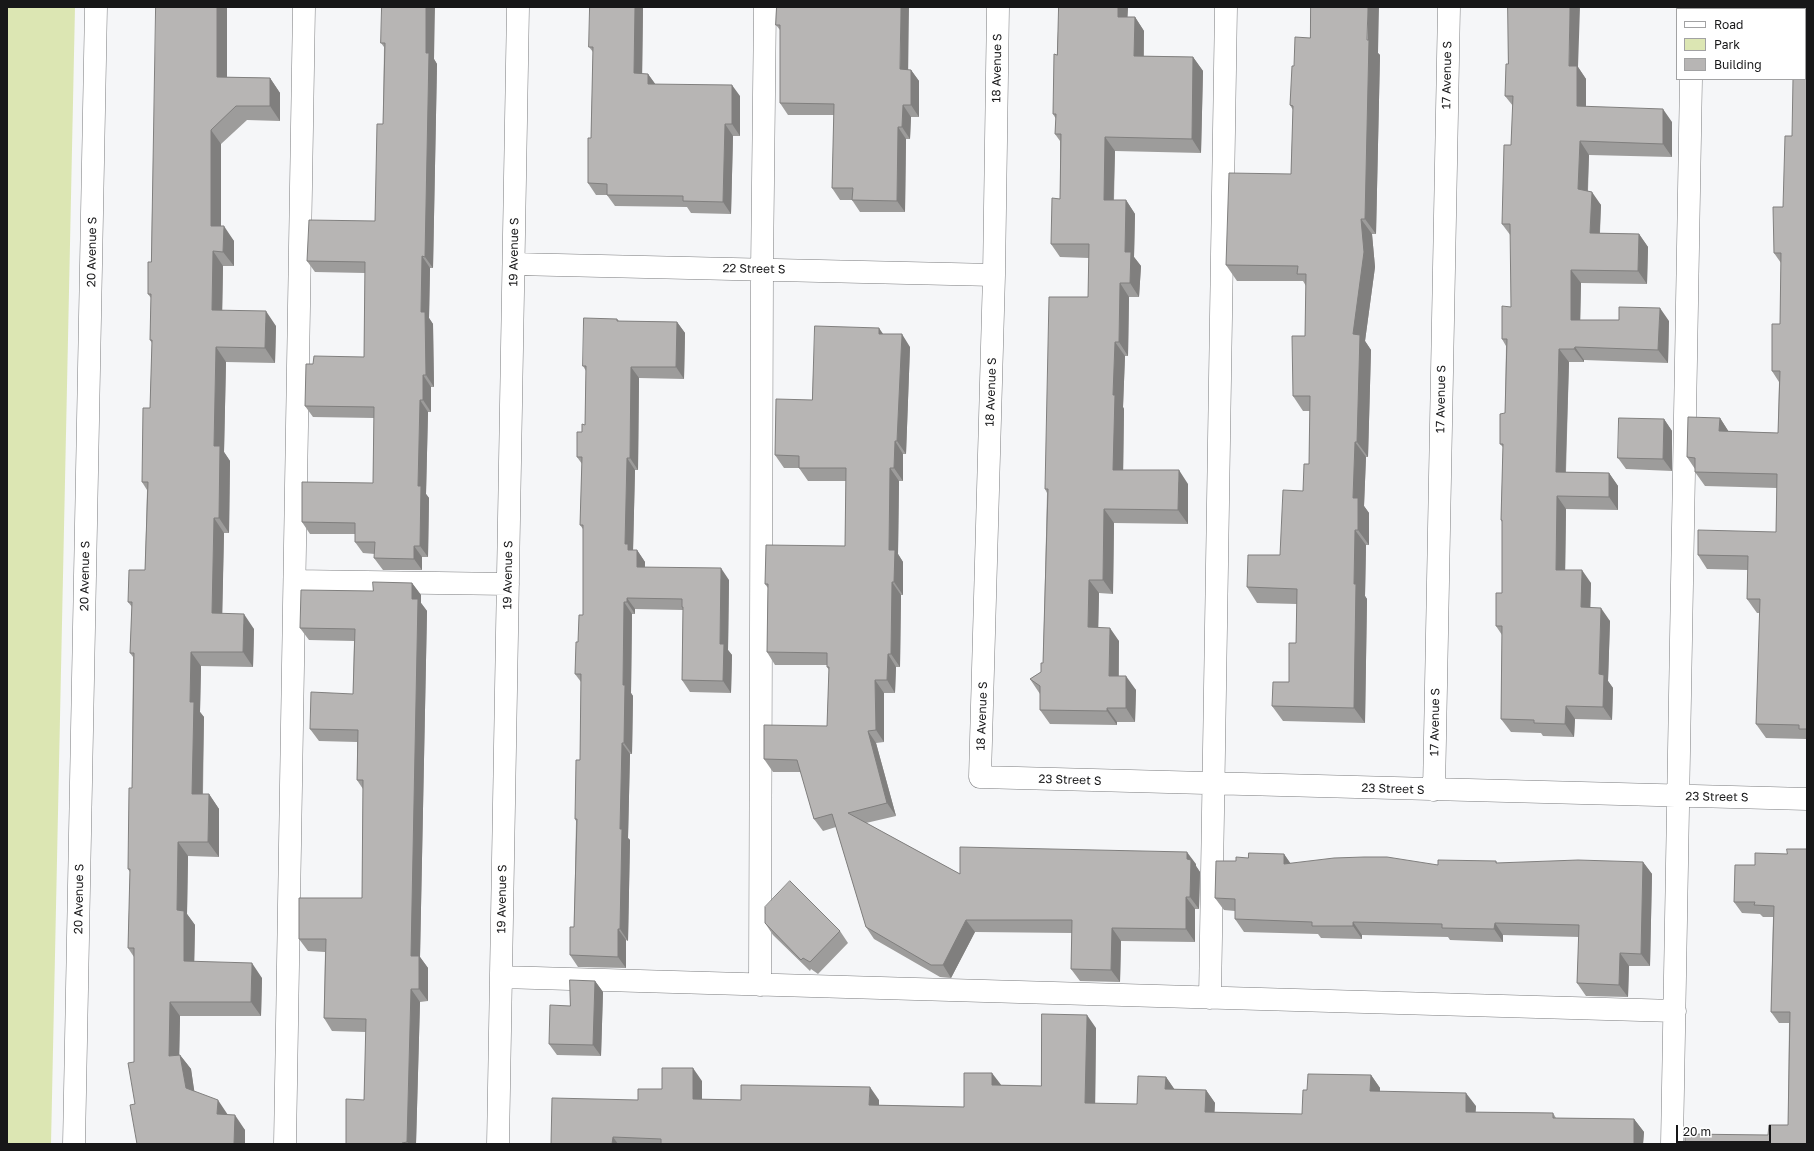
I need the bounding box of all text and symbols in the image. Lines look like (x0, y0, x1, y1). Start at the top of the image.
legend (1676, 8, 1806, 80)
text: Road (1714, 17, 1743, 32)
street label: 18 Avenue S (989, 33, 1005, 103)
text: Park (1714, 37, 1740, 52)
street label: 17 Avenue S (1439, 41, 1455, 109)
text: Building (1714, 57, 1762, 72)
street label: 20 Avenue S (84, 217, 100, 287)
street label: 19 Avenue S (506, 217, 522, 287)
street label: 22 Street S (722, 261, 786, 277)
street label: 18 Avenue S (983, 357, 999, 427)
street label: 17 Avenue S (1433, 365, 1449, 433)
street label: 19 Avenue S (500, 540, 516, 610)
street label: 20 Avenue S (77, 541, 93, 611)
street label: 18 Avenue S (974, 681, 990, 751)
street label: 17 Avenue S (1427, 688, 1443, 756)
street label: 23 Street S (1038, 772, 1102, 788)
street label: 23 Street S (1361, 781, 1425, 797)
street label: 23 Street S (1685, 789, 1749, 805)
street label: 20 Avenue S (71, 864, 87, 934)
street label: 19 Avenue S (494, 864, 510, 934)
scale bar (1678, 1117, 1773, 1143)
text: 20 m (1683, 1124, 1711, 1139)

